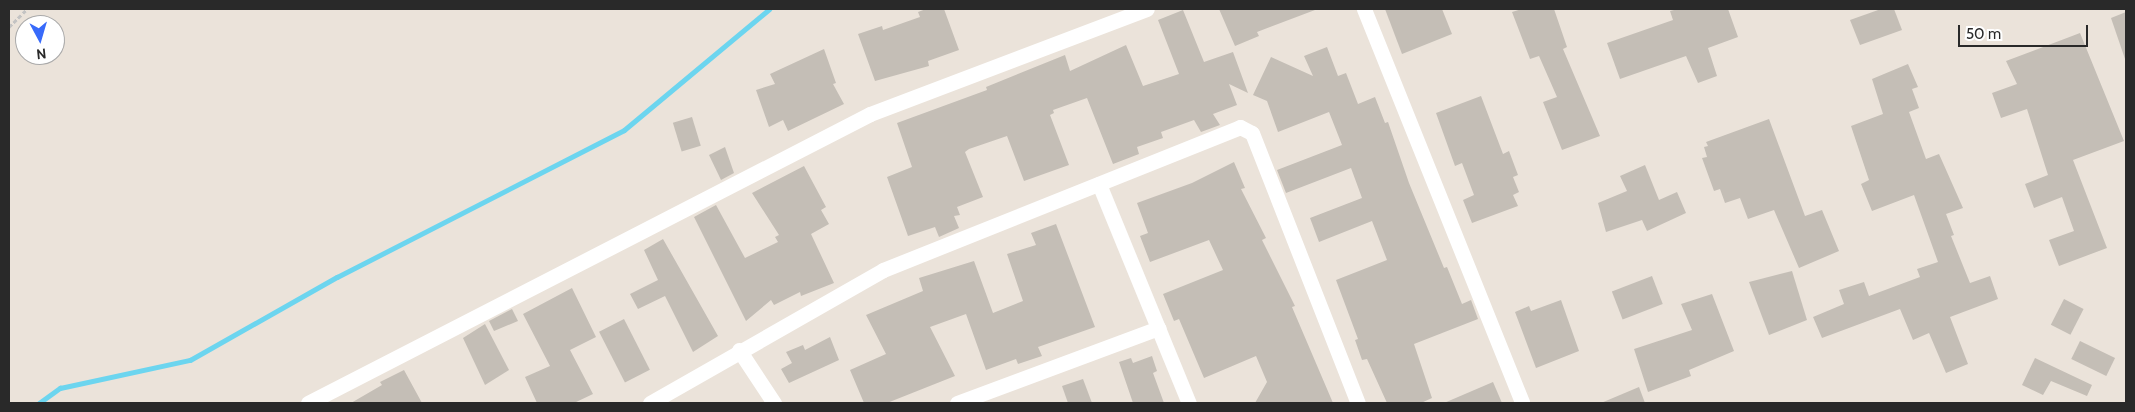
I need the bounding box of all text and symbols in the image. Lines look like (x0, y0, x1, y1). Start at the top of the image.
north arrow (15, 15, 65, 65)
scale bar (1960, 15, 2090, 47)
text: 50 m (1966, 25, 2001, 43)
text: N (36, 44, 47, 63)

